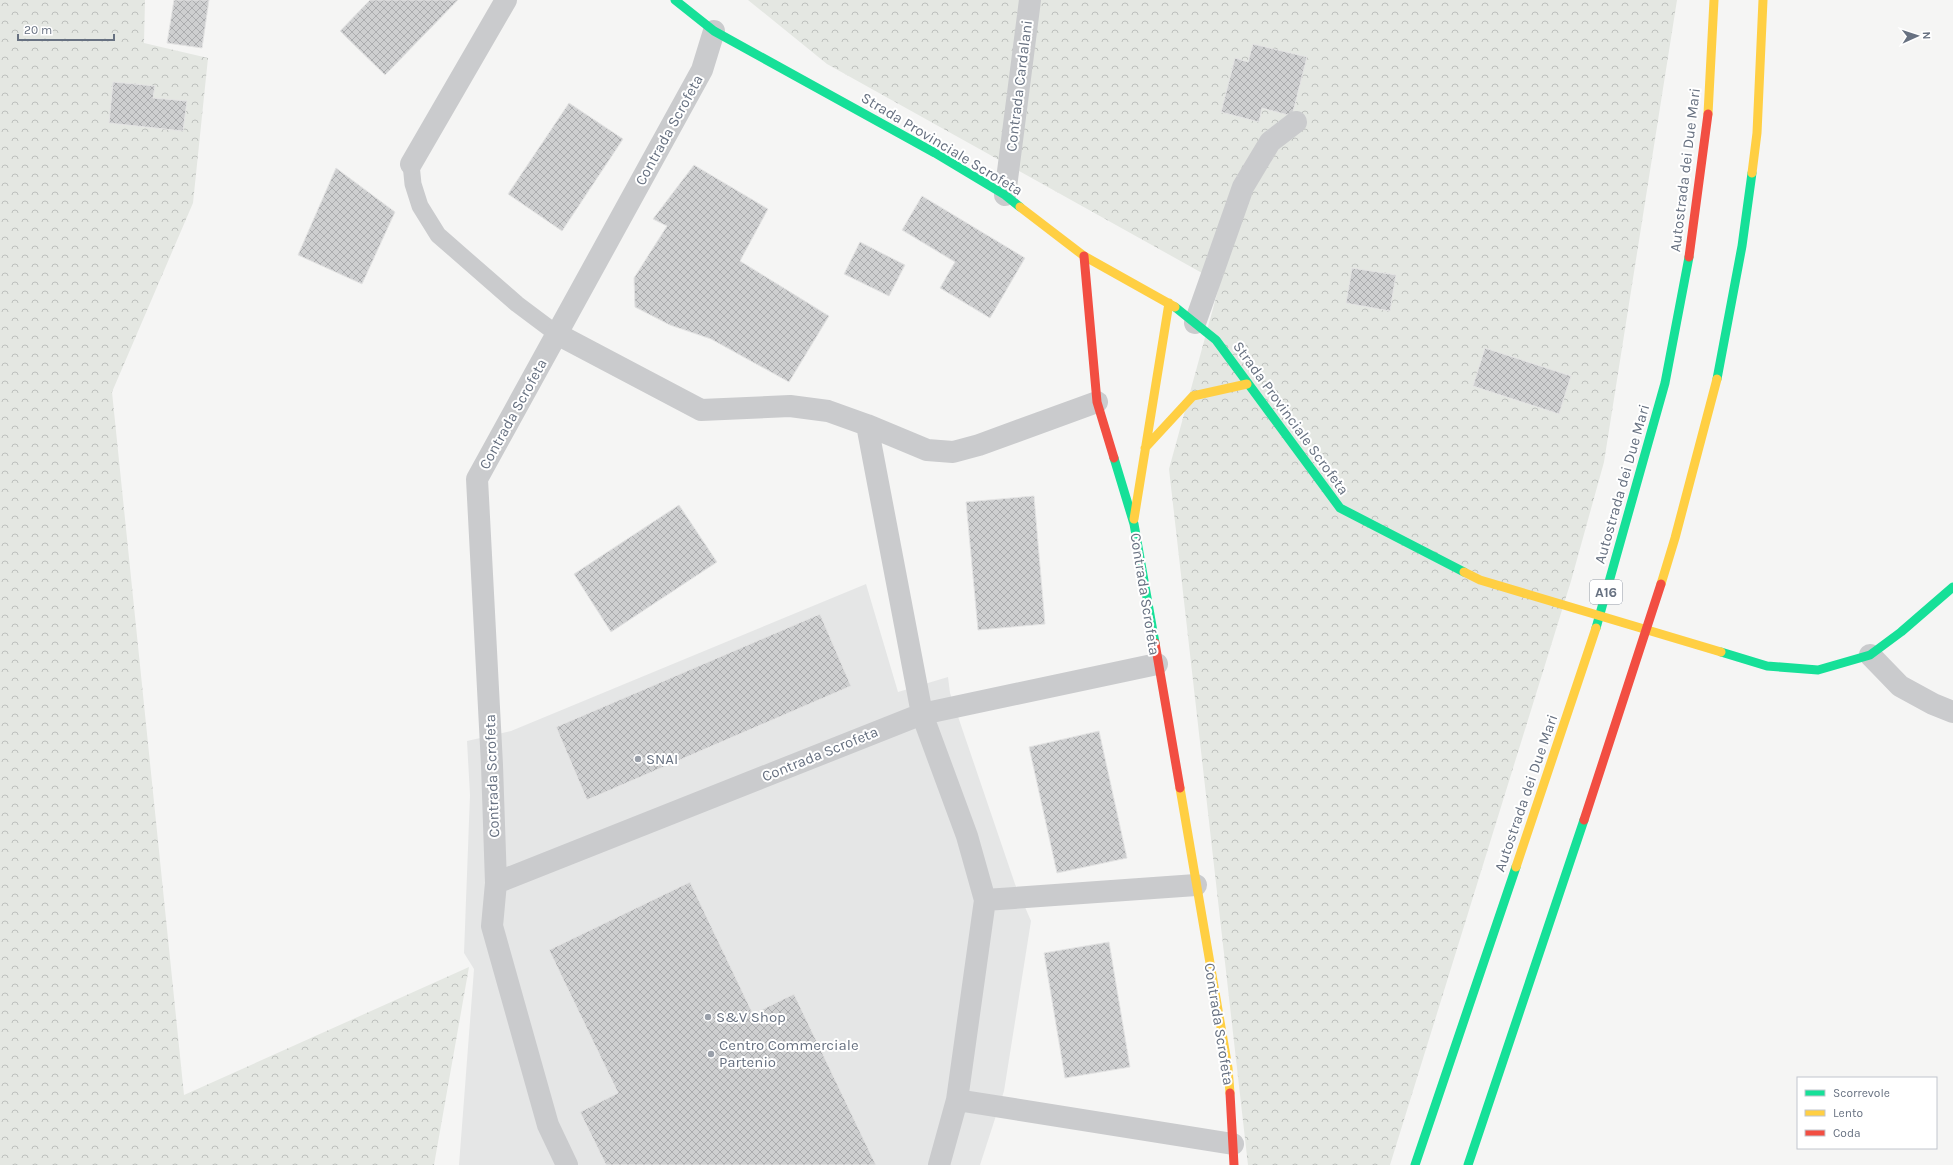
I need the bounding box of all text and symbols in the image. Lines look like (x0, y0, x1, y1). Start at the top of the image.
scale bar (18, 16, 114, 42)
north arrow (1897, 16, 1937, 56)
street label: Contrada Cardalani (1002, 19, 1036, 153)
text: 20 m (24, 23, 52, 37)
text: N (1920, 31, 1933, 40)
street label: Contrada Scrofeta (631, 72, 707, 188)
street label: Autostrada dei Due Mari (1666, 87, 1704, 253)
street label: Strada Provinciale Scrofeta (858, 89, 1026, 199)
street label: Strada Provinciale Scrofeta (1229, 338, 1353, 498)
street label: Contrada Scrofeta (475, 356, 551, 472)
street label: Autostrada dei Due Mari (1591, 402, 1653, 566)
street label: Contrada Scrofeta (1126, 532, 1164, 656)
road number: A16 (1590, 580, 1622, 604)
street label: Autostrada dei Due Mari (1491, 712, 1561, 874)
street label: Contrada Scrofeta (481, 714, 503, 838)
street label: Contrada Scrofeta (759, 722, 881, 786)
place label: SNAI (646, 750, 678, 768)
marker: SNAI (633, 754, 643, 764)
street label: Contrada Scrofeta (1200, 962, 1238, 1086)
place label: S&V Shop (716, 1008, 786, 1026)
marker: S&V Shop (703, 1012, 713, 1022)
place label: Centro Commerciale Partenio (719, 1036, 859, 1071)
marker: Centro Commerciale Partenio (706, 1049, 716, 1059)
legend (1797, 1077, 1937, 1149)
text: Scorrevole (1833, 1086, 1890, 1100)
text: Lento (1833, 1106, 1863, 1120)
text: Coda (1833, 1126, 1861, 1140)

